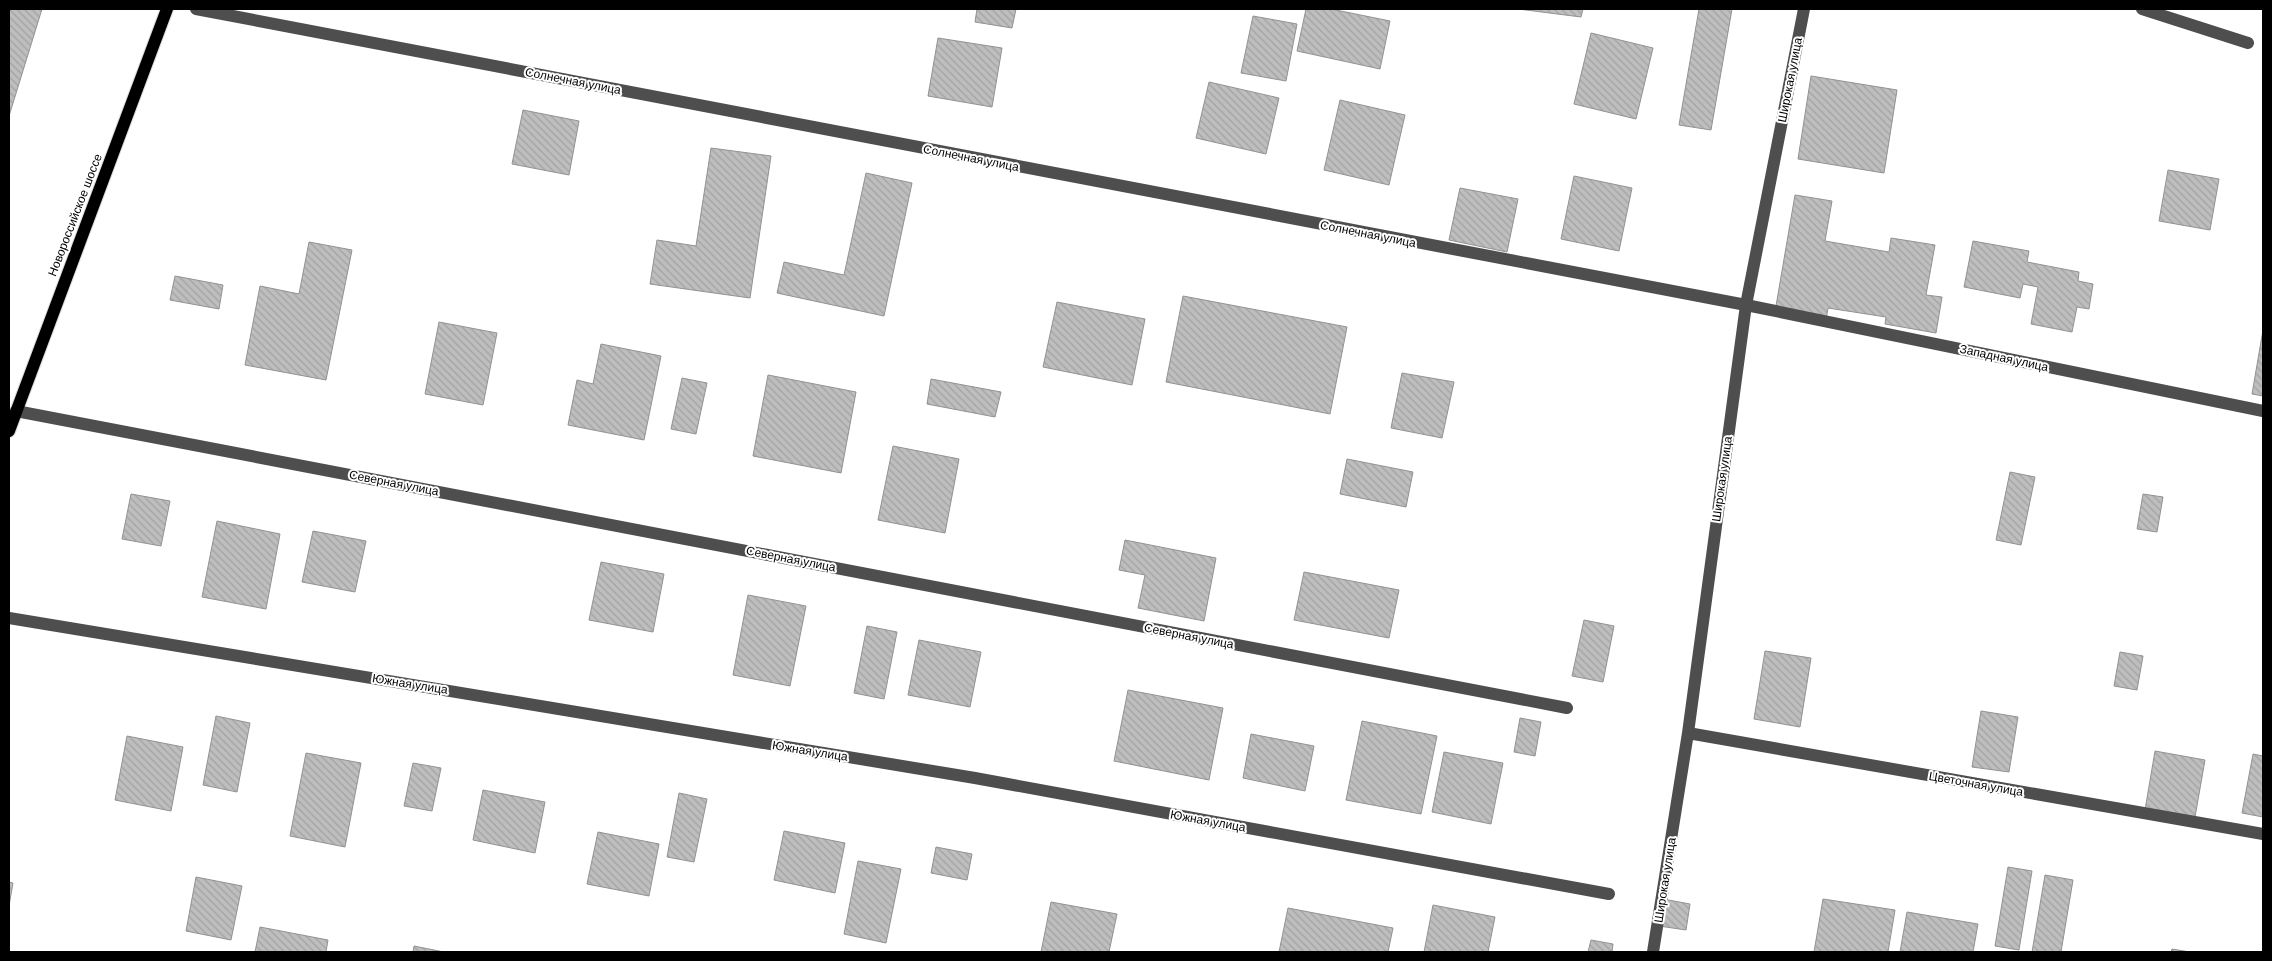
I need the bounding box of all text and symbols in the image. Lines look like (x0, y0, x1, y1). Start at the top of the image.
street label: Широкая улица (1775, 36, 1805, 124)
street label: Солнечная улица (524, 65, 622, 97)
street label: Солнечная улица (922, 142, 1020, 174)
street label: Новороссийское шоссе (45, 151, 105, 278)
street label: Солнечная улица (1319, 218, 1417, 250)
street label: Западная улица (1958, 342, 2050, 374)
street label: Широкая улица (1709, 435, 1735, 523)
street label: Северная улица (348, 467, 440, 499)
street label: Северная улица (745, 543, 837, 575)
street label: Северная улица (1143, 620, 1235, 652)
street label: Южная улица (371, 671, 449, 697)
street label: Южная улица (771, 738, 849, 764)
street label: Цветочная улица (1928, 769, 2025, 799)
street label: Южная улица (1169, 807, 1247, 835)
street label: Широкая улица (1651, 836, 1679, 924)

